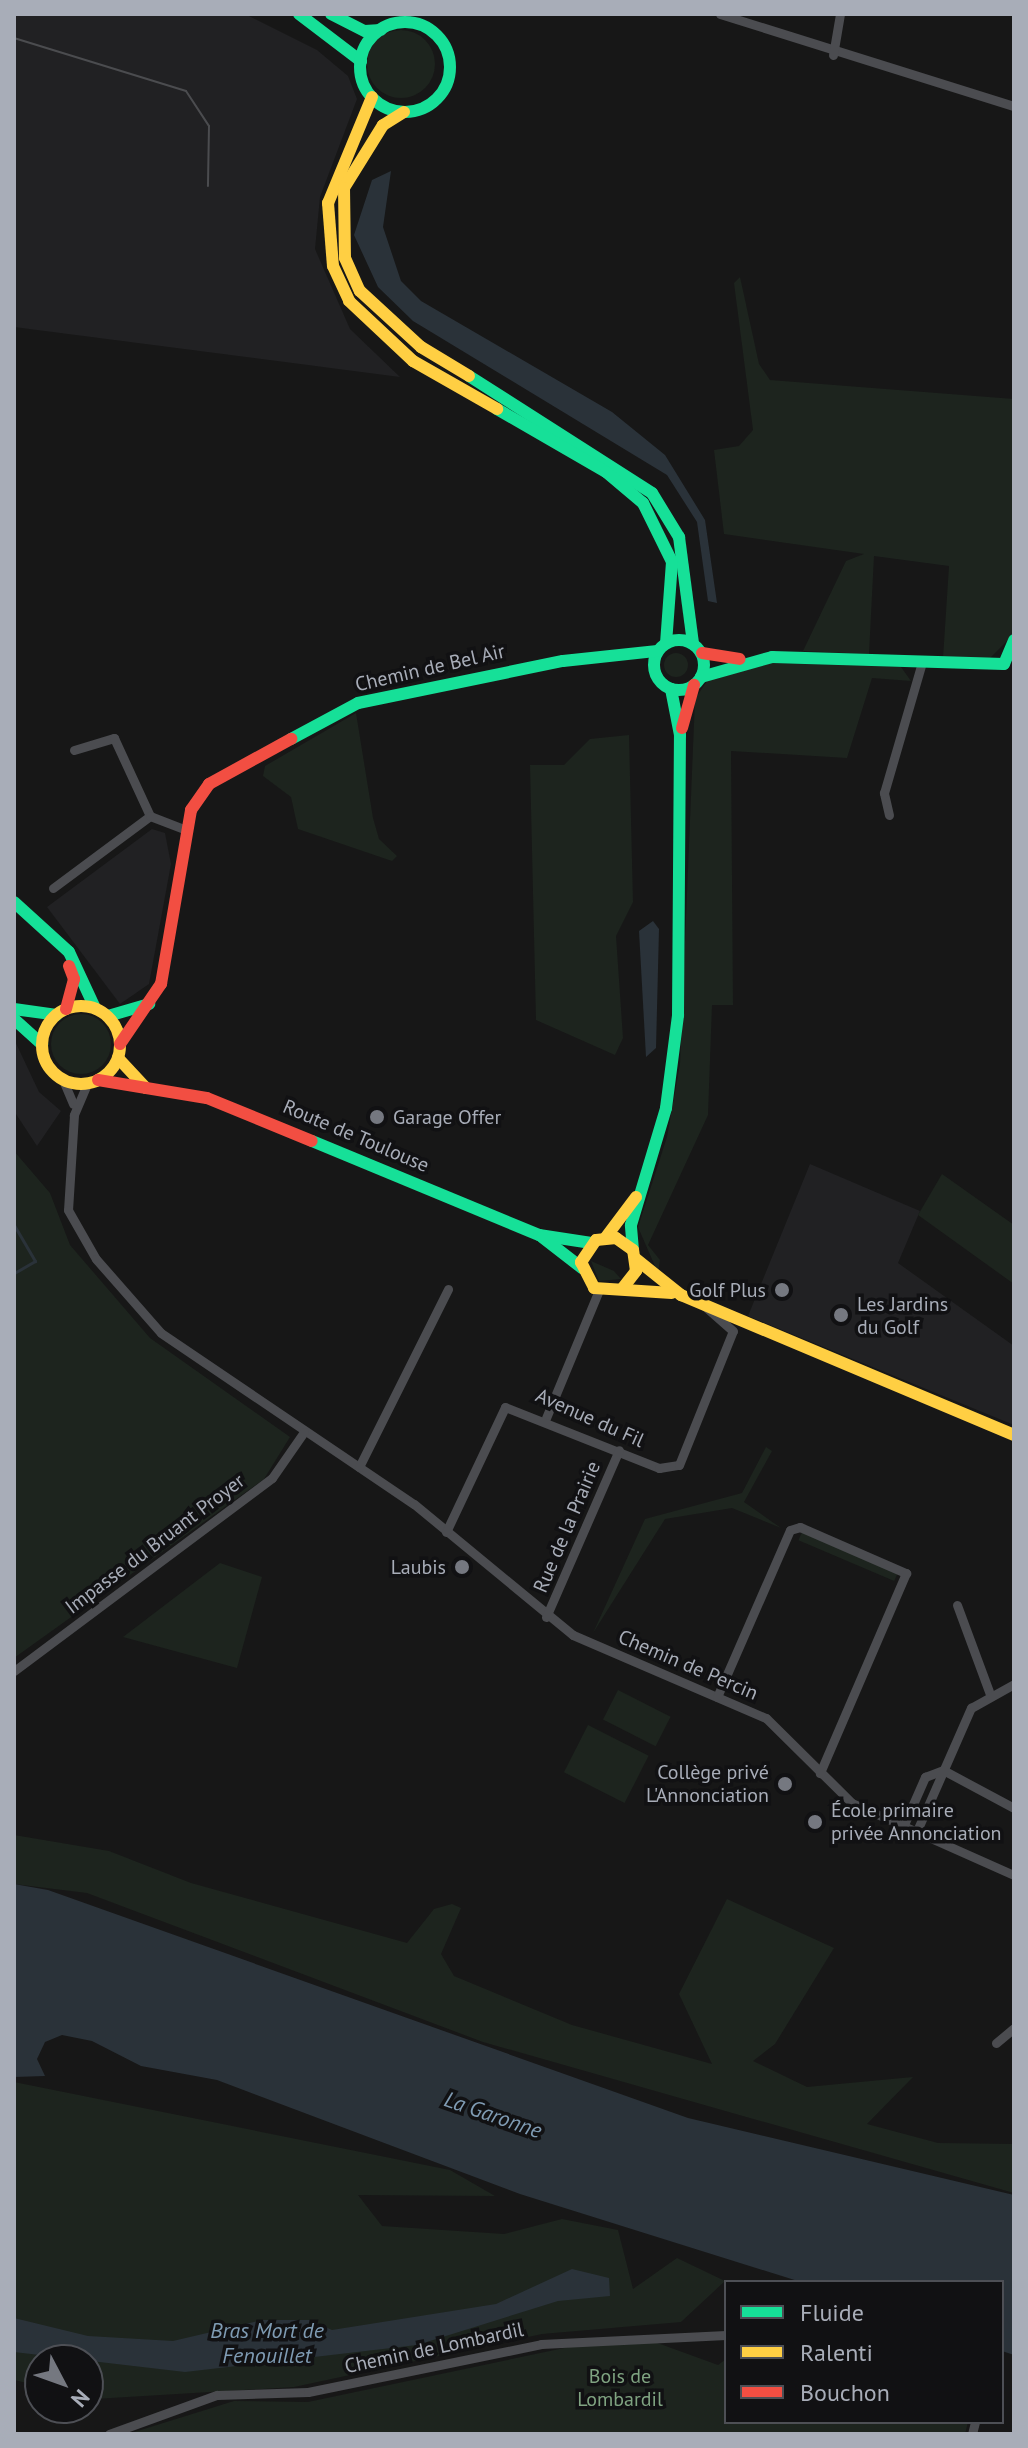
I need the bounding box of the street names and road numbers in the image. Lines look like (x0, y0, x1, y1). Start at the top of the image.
street label: Chemin de Bel Air (352, 639, 508, 697)
street label: Route de Toulouse (279, 1094, 433, 1178)
street label: Avenue du Fil (532, 1383, 648, 1453)
street label: Rue de la Prairie (529, 1458, 605, 1596)
street label: Impasse du Bruant Proyer (61, 1469, 249, 1619)
street label: Chemin de Percin (615, 1625, 761, 1705)
street label: Chemin de Lombardil (342, 2317, 526, 2379)

